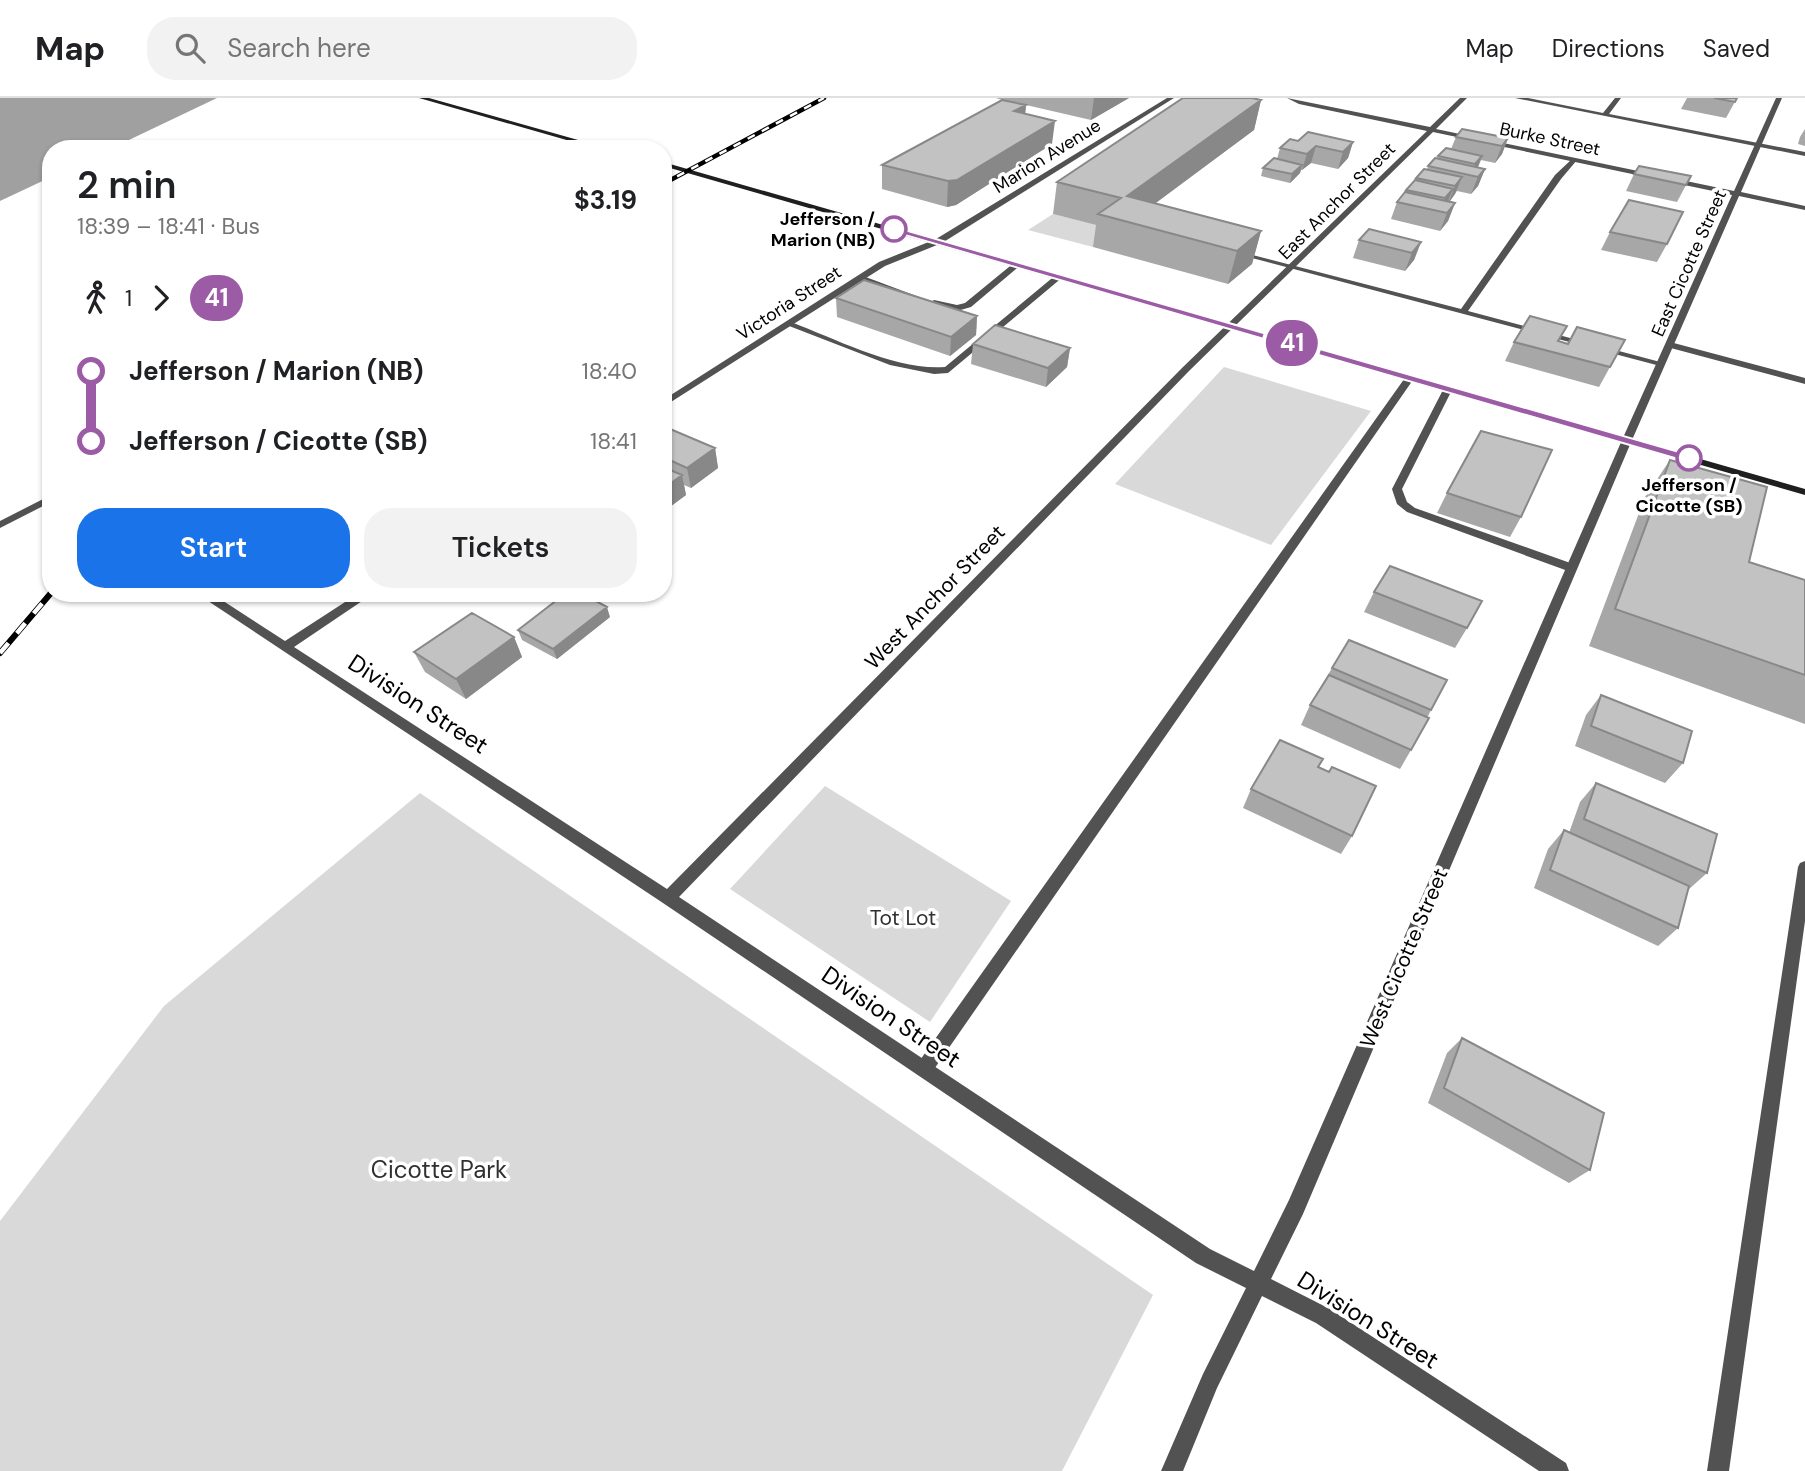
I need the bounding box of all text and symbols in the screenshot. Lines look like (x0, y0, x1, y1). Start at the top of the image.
search box (147, 17, 637, 80)
text: Map (35, 27, 105, 70)
icon: search (171, 29, 209, 67)
text: Search here (227, 31, 371, 65)
text: Map (1466, 33, 1514, 64)
text: Directions (1552, 33, 1665, 64)
text: Saved (1703, 33, 1770, 64)
street label: Marion Avenue (989, 113, 1105, 199)
street label: Burke Street (1497, 117, 1603, 161)
street label: East Anchor Street (1273, 137, 1401, 265)
text: 2 min (77, 160, 176, 210)
text: $3.19 (574, 183, 637, 217)
street label: East Cicotte Street (1646, 186, 1732, 340)
place label: Jefferson / Marion (NB) (771, 207, 875, 252)
text: 18:39 – 18:41 · Bus (77, 211, 260, 241)
marker: Jefferson / Marion (NB) (881, 216, 907, 242)
street label: Victoria Street (732, 260, 846, 346)
icon: walk (77, 279, 115, 317)
icon: forward (142, 279, 180, 317)
text: 41 (204, 282, 229, 313)
text: 1 (125, 283, 132, 313)
line badge: 41 (1260, 320, 1324, 366)
text: 41 (1280, 327, 1304, 358)
text: Jefferson / Marion (NB) (129, 354, 423, 388)
text: 18:40 (582, 356, 637, 386)
text: Jefferson / Cicotte (SB) (129, 424, 428, 458)
text: 18:41 (590, 426, 637, 456)
marker: Jefferson / Cicotte (SB) (1676, 445, 1702, 471)
place label: Jefferson / Cicotte (SB) (1635, 473, 1743, 518)
button: Start (77, 508, 350, 588)
button: Tickets (364, 508, 637, 588)
street label: West Anchor Street (859, 519, 1011, 675)
street label: Division Street (342, 647, 494, 760)
street label: West Cicotte Street (1354, 864, 1454, 1052)
park label: Tot Lot (870, 904, 936, 932)
street label: Division Street (816, 959, 967, 1074)
park label: Cicotte Park (371, 1154, 507, 1185)
street label: Division Street (1292, 1264, 1445, 1375)

